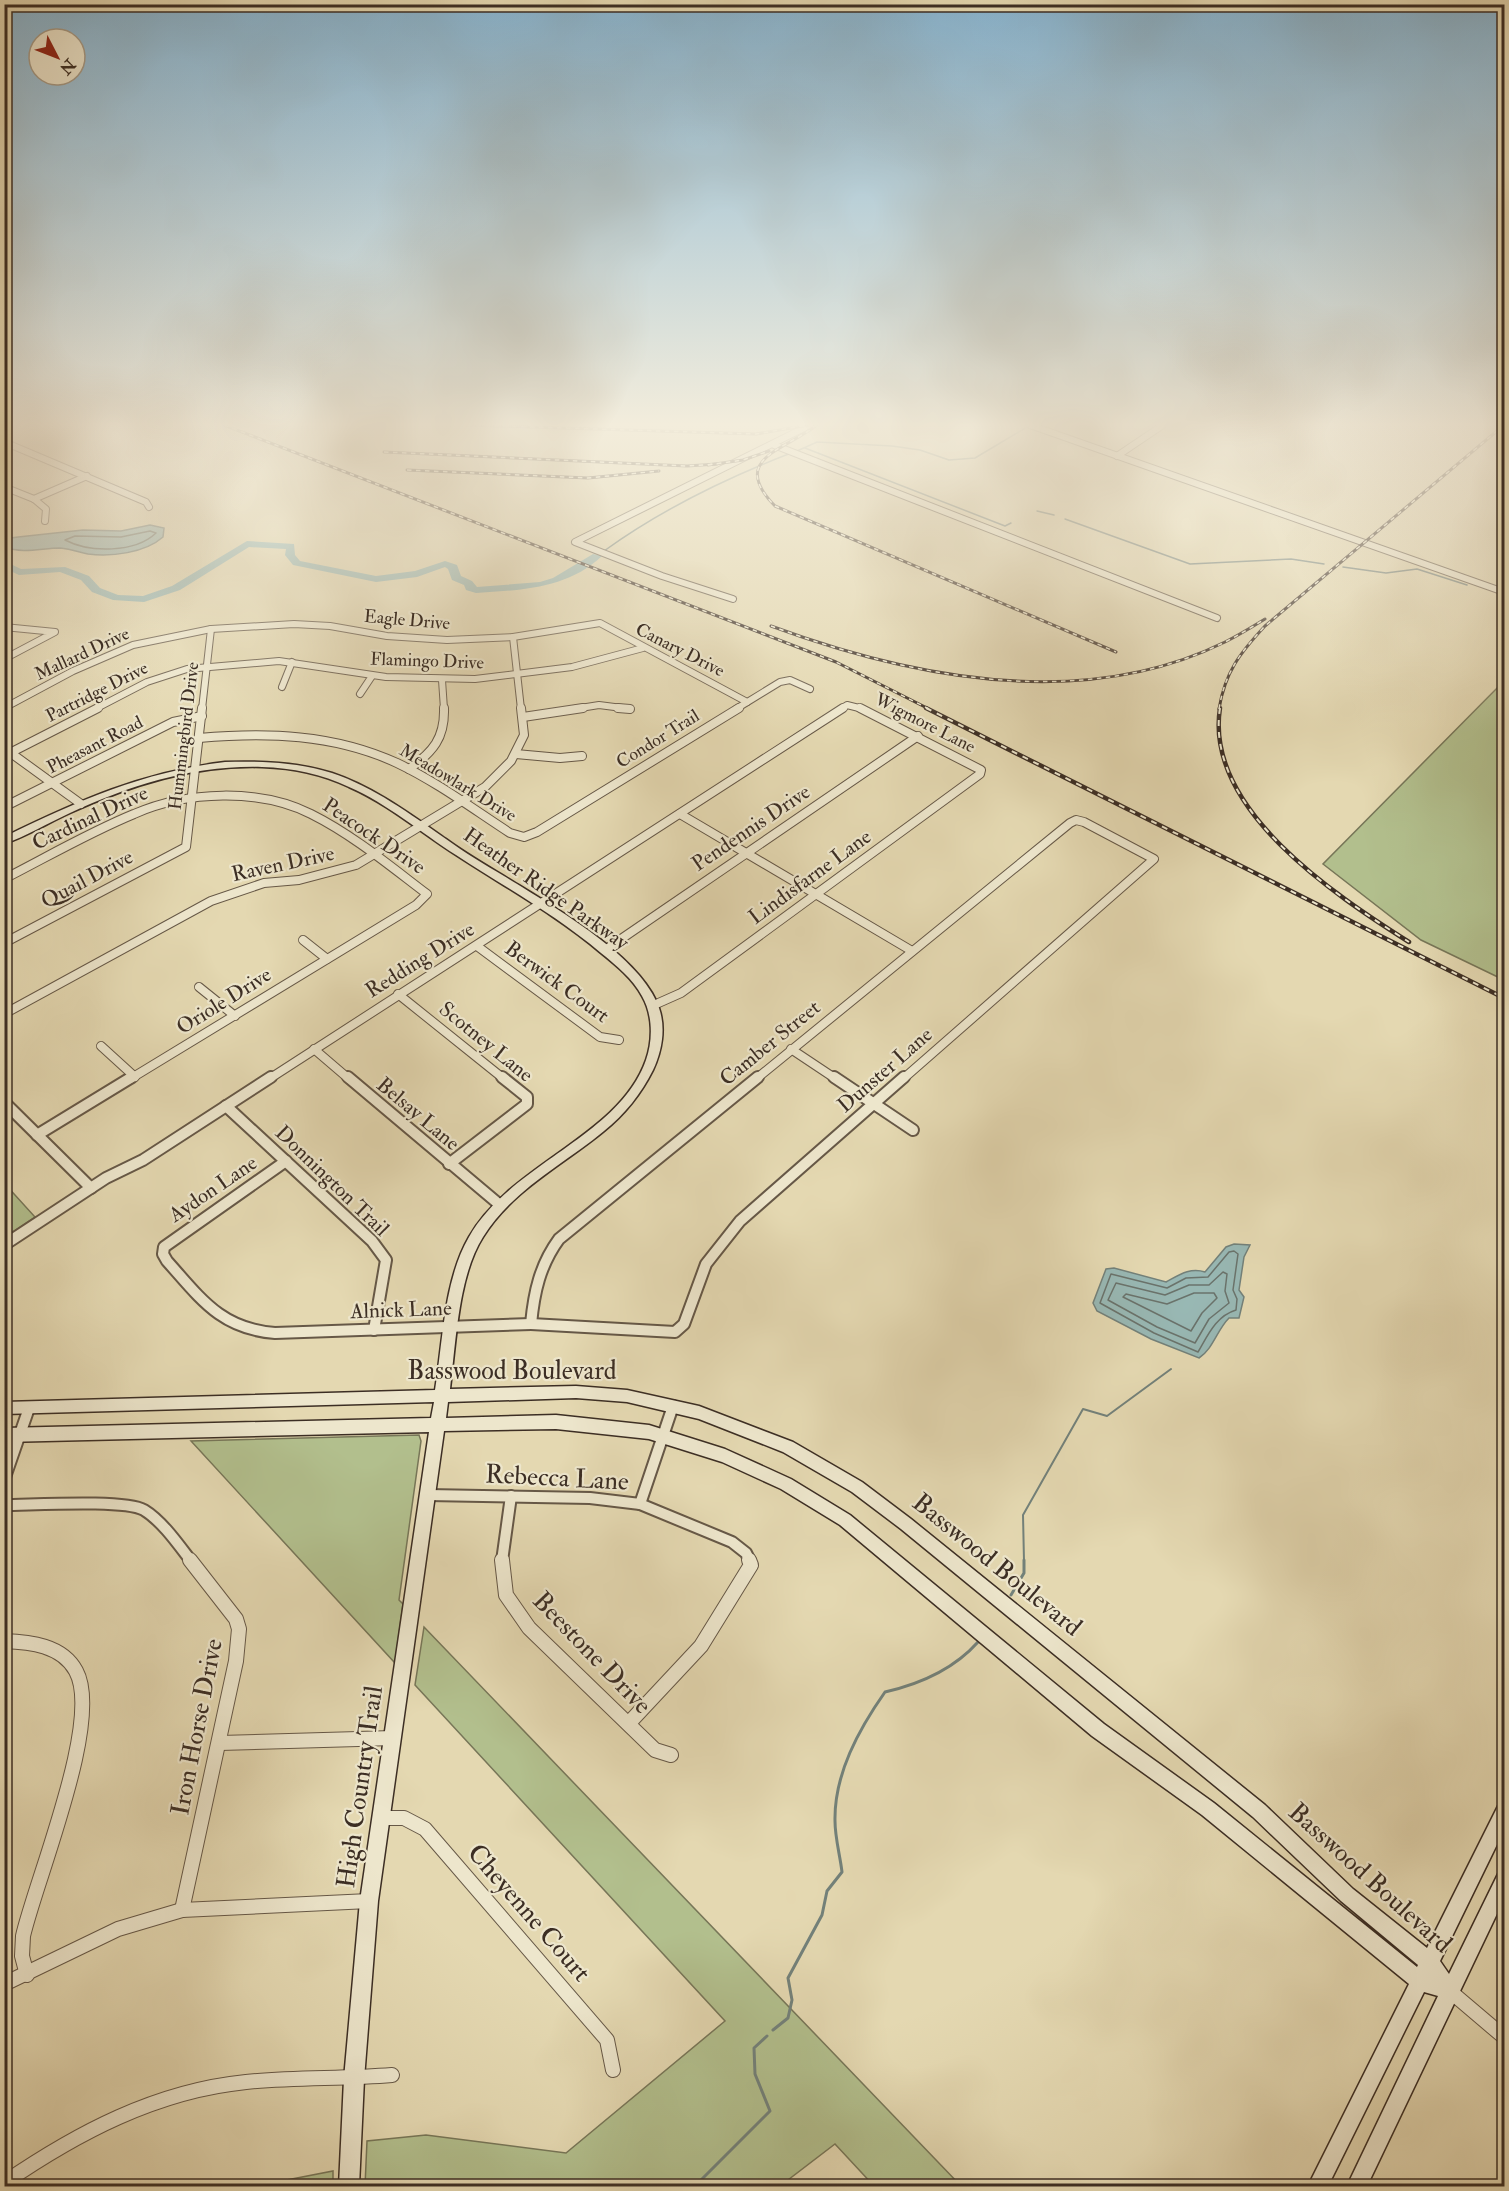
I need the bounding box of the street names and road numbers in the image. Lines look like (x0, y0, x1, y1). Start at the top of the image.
street label: Eagle Drive (363, 605, 451, 635)
street label: Canary Drive (632, 618, 729, 682)
street label: Mallard Drive (31, 622, 133, 686)
street label: Flamingo Drive (370, 648, 485, 674)
street label: Partridge Drive (42, 656, 152, 728)
street label: Hummingbird Drive (164, 660, 205, 811)
street label: Wigmore Lane (870, 687, 980, 758)
street label: Condor Trail (612, 704, 704, 774)
street label: Pheasant Road (43, 711, 147, 779)
street label: Meadowlark Drive (395, 739, 521, 827)
street label: Pendennis Drive (687, 778, 816, 878)
street label: Cardinal Drive (28, 779, 152, 857)
street label: Peacock Drive (317, 792, 431, 880)
street label: Heather Ridge Parkway (458, 822, 635, 957)
street label: Lindisfarne Lane (743, 823, 877, 931)
street label: Raven Drive (229, 840, 337, 888)
street label: Quail Drive (36, 843, 138, 915)
street label: Redding Drive (360, 916, 480, 1004)
street label: Berwick Court (499, 935, 615, 1029)
street label: Oriole Drive (171, 961, 277, 1041)
street label: Camber Street (714, 994, 826, 1092)
street label: Scotney Lane (433, 996, 539, 1088)
street label: Dunster Lane (832, 1021, 938, 1119)
street label: Belsay Lane (371, 1071, 465, 1157)
street label: Donnington Trail (269, 1120, 395, 1243)
street label: Aydon Lane (163, 1149, 263, 1229)
street label: Alnick Lane (349, 1295, 452, 1325)
street label: Basswood Boulevard (407, 1355, 617, 1387)
street label: Rebecca Lane (484, 1458, 630, 1498)
street label: Basswood Boulevard (906, 1487, 1089, 1643)
street label: Beestone Drive (526, 1585, 658, 1721)
street label: Iron Horse Drive (164, 1636, 230, 1818)
street label: High Country Trail (330, 1683, 390, 1890)
street label: Basswood Boulevard (1282, 1796, 1459, 1960)
street label: Cheyenne Court (461, 1838, 597, 1988)

